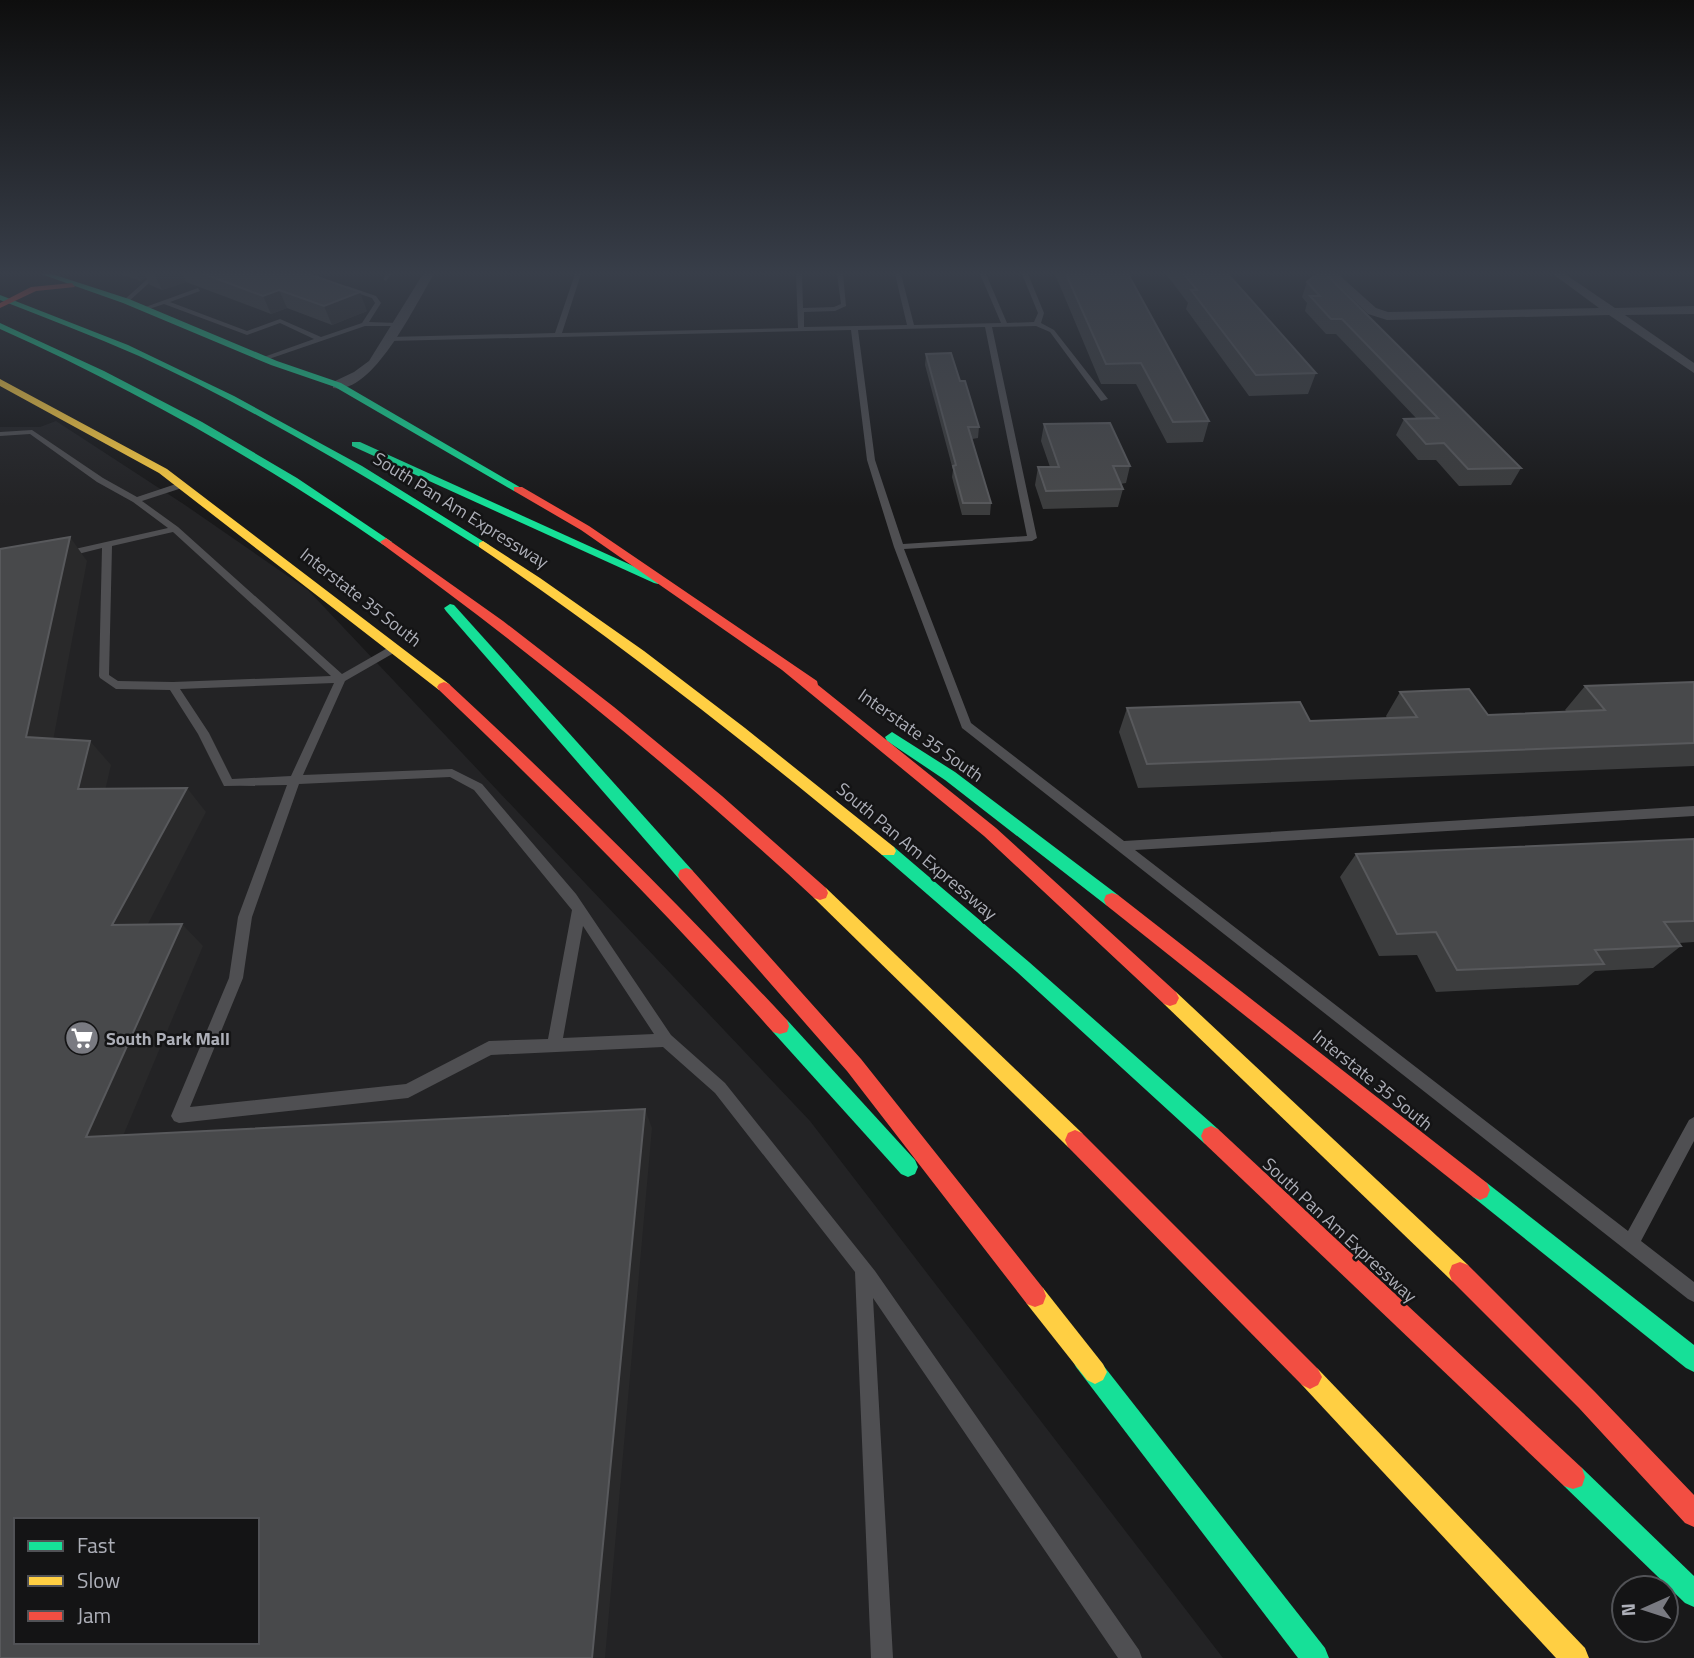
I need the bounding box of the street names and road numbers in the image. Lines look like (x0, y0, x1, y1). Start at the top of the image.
street label: South Pan Am Expressway (368, 445, 554, 575)
street label: Interstate 35 South (295, 541, 427, 653)
street label: Interstate 35 South (853, 682, 989, 788)
street label: South Pan Am Expressway (831, 776, 1003, 927)
street label: Interstate 35 South (1307, 1023, 1439, 1137)
street label: South Pan Am Expressway (1257, 1151, 1423, 1309)

